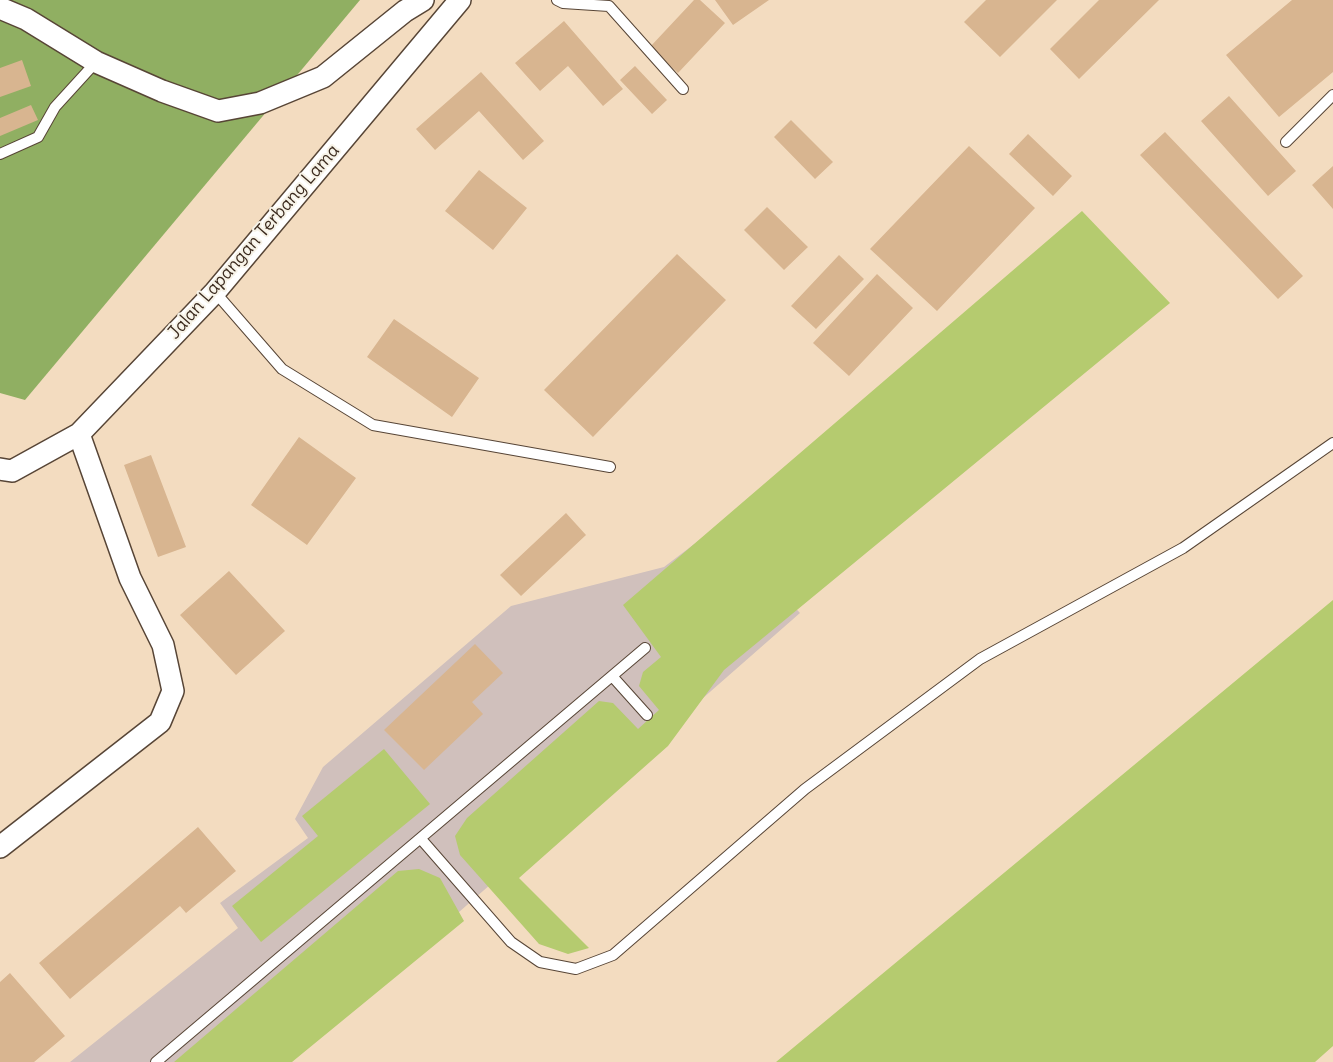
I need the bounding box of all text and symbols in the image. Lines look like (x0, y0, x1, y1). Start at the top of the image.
street label: Jalan Lapangan Terbang Lama (164, 140, 344, 344)

